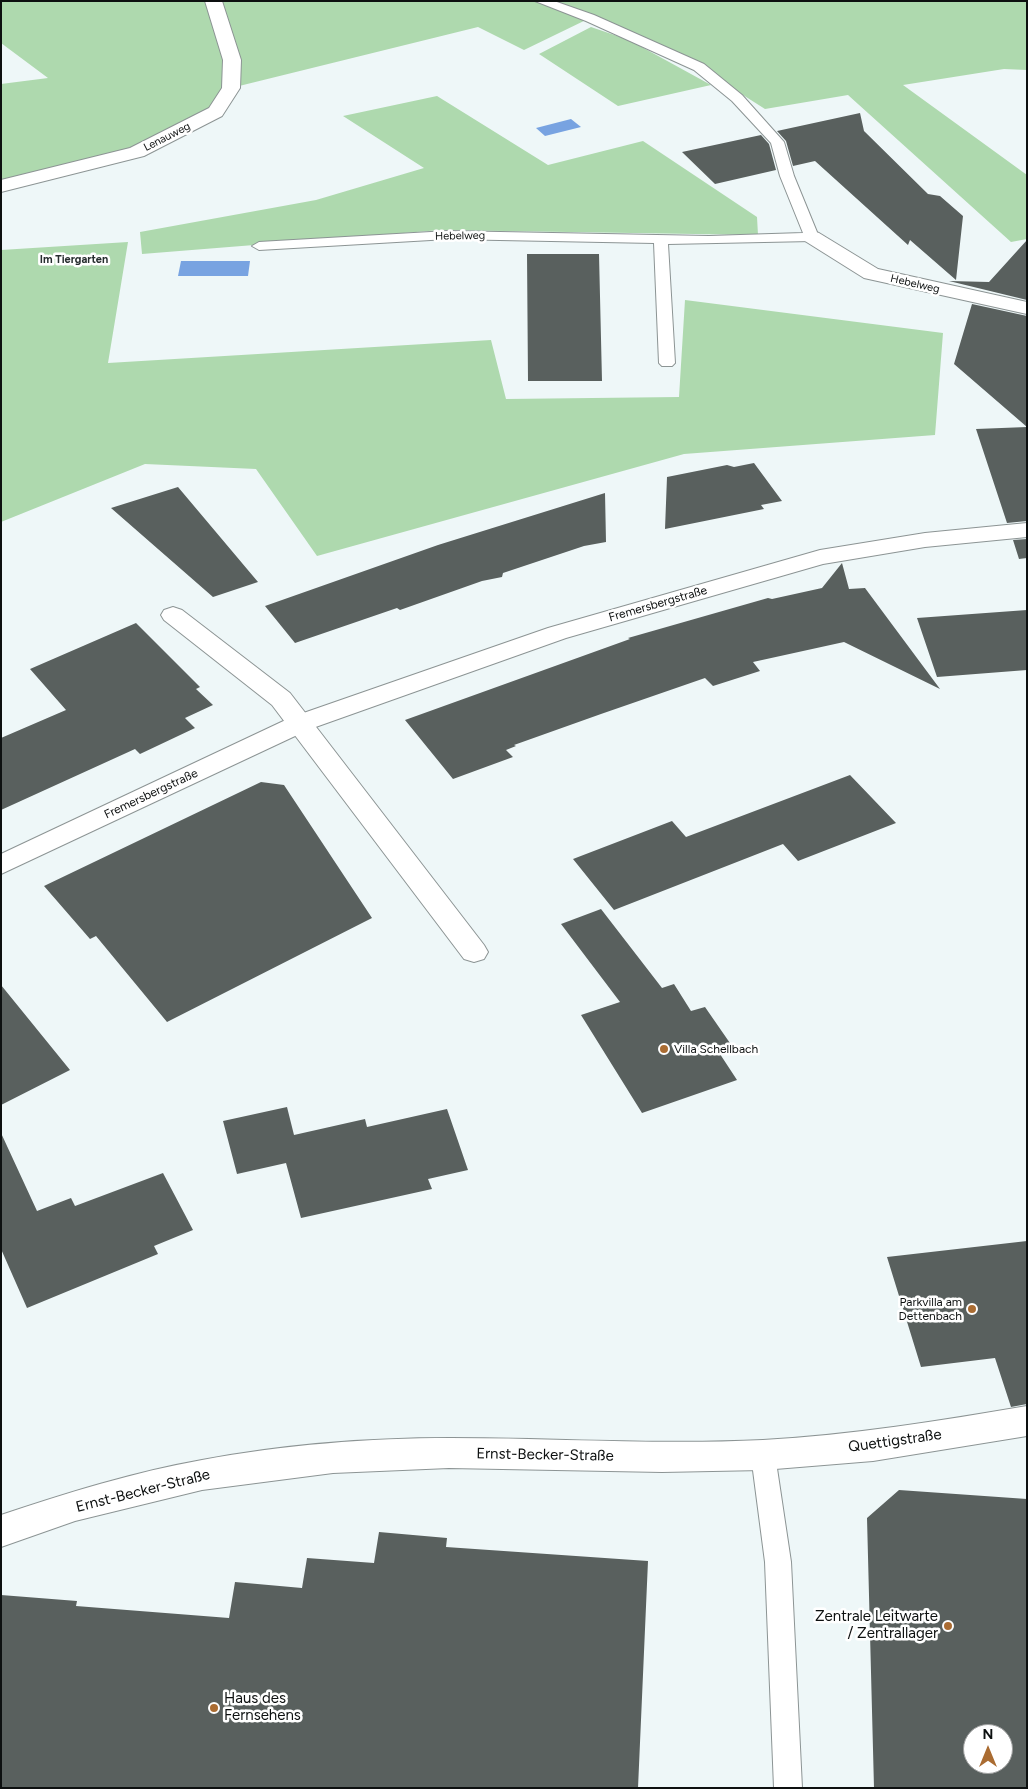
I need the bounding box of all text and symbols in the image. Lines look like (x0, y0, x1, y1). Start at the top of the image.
street label: Lenauweg (141, 120, 193, 154)
street label: Hebelweg (435, 229, 485, 243)
district label: Im Tiergarten (40, 253, 108, 267)
street label: Hebelweg (889, 272, 941, 296)
street label: Fremersbergstraße (607, 583, 709, 625)
street label: Fremersbergstraße (102, 766, 200, 822)
place label: Villa Schellbach (674, 1042, 758, 1056)
marker: Villa Schellbach (658, 1043, 670, 1055)
place label: Parkvilla am Dettenbach (899, 1295, 962, 1323)
marker: Parkvilla am Dettenbach (966, 1303, 978, 1315)
street label: Quettigstraße (847, 1426, 943, 1456)
street label: Ernst-Becker-Straße (476, 1445, 614, 1465)
street label: Ernst-Becker-Straße (74, 1466, 212, 1516)
place label: Zentrale Leitwarte / Zentrallager (815, 1608, 938, 1643)
marker: Zentrale Leitwarte / Zentrallager (942, 1620, 954, 1632)
place label: Haus des Fernsehens (224, 1690, 301, 1725)
marker: Haus des Fernsehens (208, 1702, 220, 1714)
north arrow (963, 1724, 1013, 1774)
text: N (983, 1726, 993, 1743)

